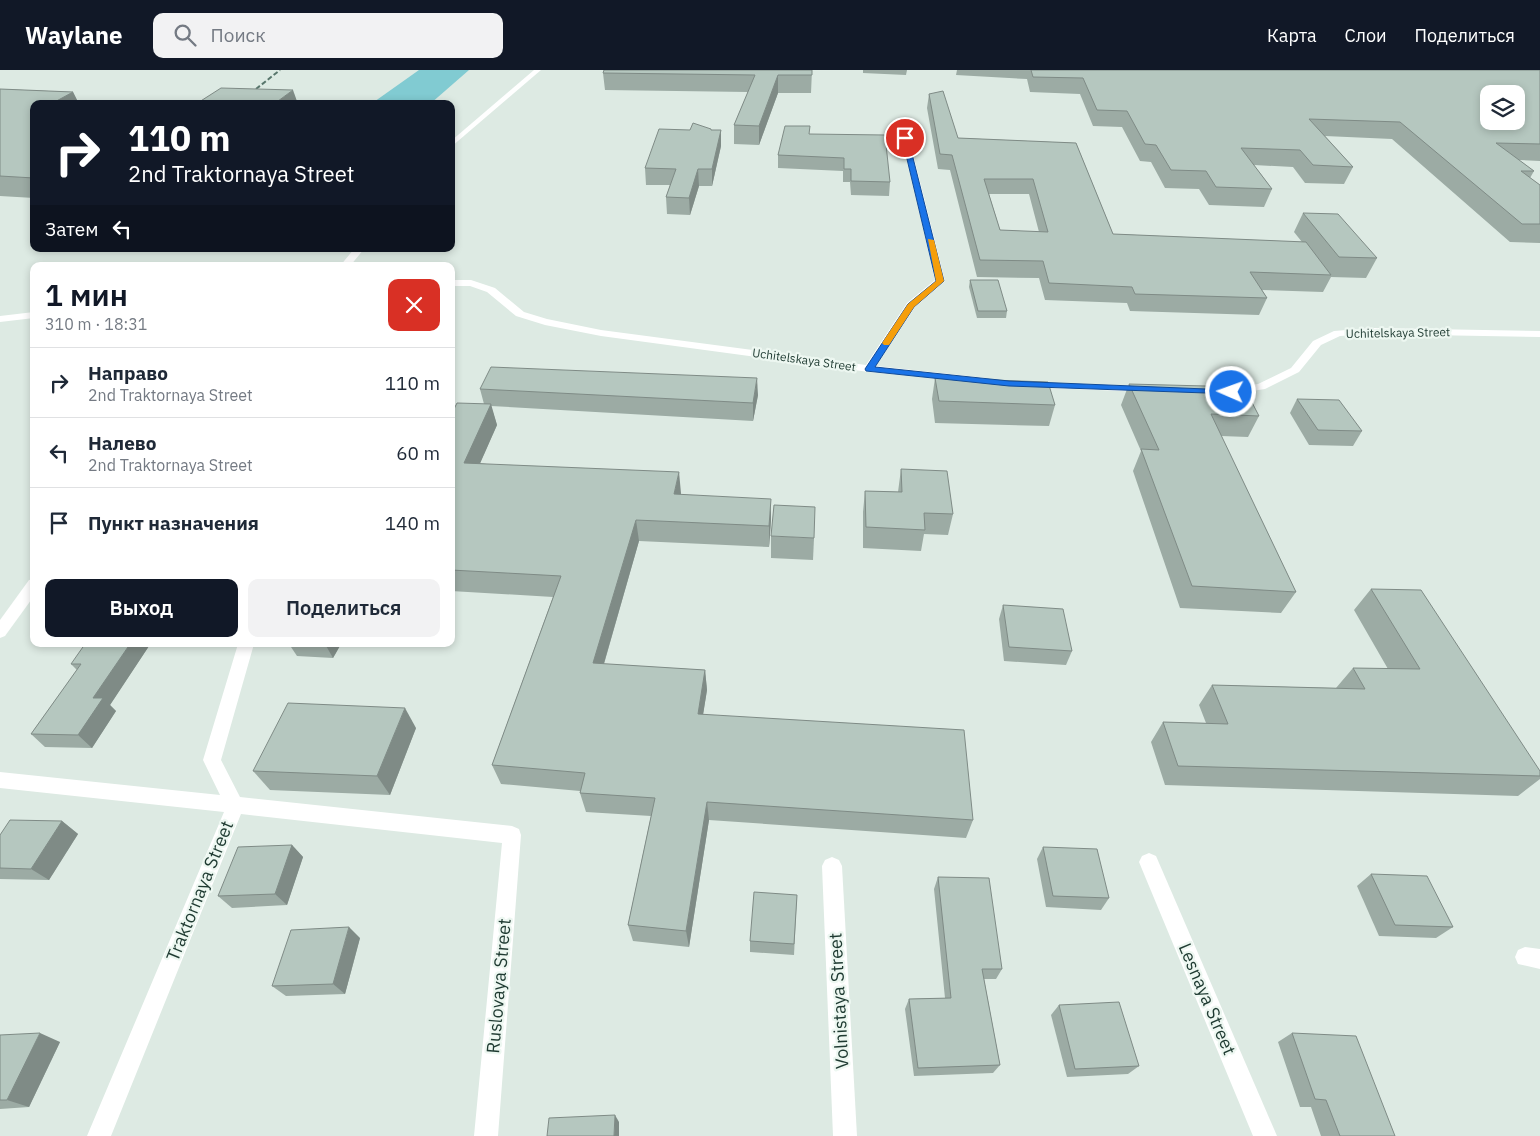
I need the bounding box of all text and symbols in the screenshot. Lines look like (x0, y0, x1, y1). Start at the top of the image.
search box (153, 13, 503, 58)
text: Waylane (25, 19, 123, 51)
icon: search (171, 21, 199, 49)
text: Поиск (211, 23, 266, 47)
text: Карта (1267, 24, 1317, 47)
text: Слои (1345, 24, 1387, 47)
text: Поделиться (1415, 24, 1515, 47)
map controls (1480, 85, 1525, 130)
button: layers (1480, 85, 1525, 130)
text: 110 m (128, 115, 231, 161)
pin (884, 117, 926, 159)
icon: right (45, 120, 110, 185)
icon: arrive (891, 124, 919, 152)
text: 2nd Traktornaya Street (128, 159, 354, 188)
icon: left (108, 215, 136, 243)
text: Затем (45, 217, 98, 241)
text: 1 мин (45, 275, 128, 314)
button: close (388, 279, 440, 331)
text: 310 m · 18:31 (45, 314, 147, 334)
street label: Uchitelskaya Street (1346, 324, 1450, 341)
street label: Uchitelskaya Street (751, 345, 857, 374)
text: Направо (88, 361, 168, 385)
position arrow (1204, 365, 1256, 417)
icon: right (45, 369, 73, 397)
text: 110 m (385, 371, 440, 395)
text: 2nd Traktornaya Street (88, 385, 253, 405)
text: Налево (88, 431, 157, 455)
icon: left (45, 439, 73, 467)
text: 60 m (396, 441, 440, 465)
text: 2nd Traktornaya Street (88, 455, 253, 475)
icon: arrive (45, 509, 73, 537)
text: Пункт назначения (88, 511, 259, 535)
text: 140 m (385, 511, 440, 535)
button: Выход (45, 579, 238, 637)
button: Поделиться (248, 579, 440, 637)
street label: Traktornaya Street (161, 817, 238, 964)
street label: Ruslovaya Street (481, 917, 516, 1054)
street label: Volnistaya Street (823, 932, 854, 1070)
street label: Lesnaya Street (1174, 939, 1241, 1058)

